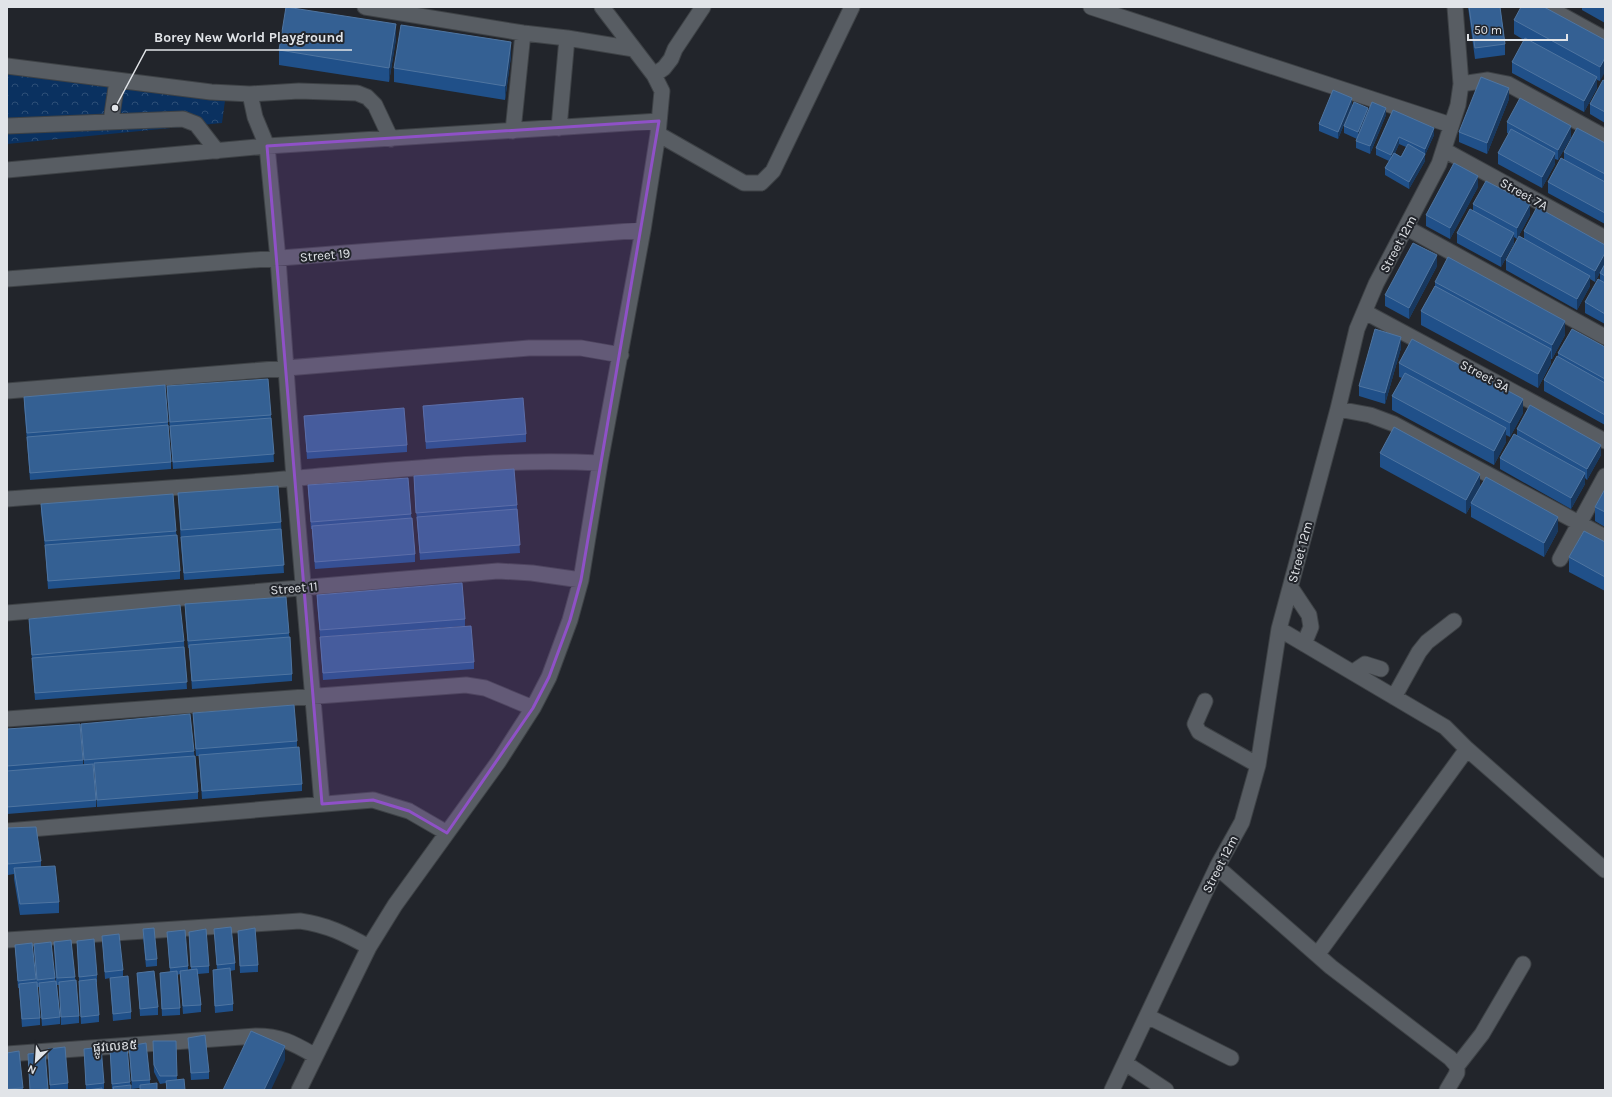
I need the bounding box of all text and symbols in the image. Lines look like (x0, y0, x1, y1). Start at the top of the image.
scale bar (1468, 16, 1567, 42)
text: 50 m (1474, 23, 1502, 37)
callout: Borey New World Playground (146, 24, 352, 50)
text: Borey New World Playground (154, 29, 344, 46)
street label: Street 7A (1497, 175, 1551, 214)
street label: Street 12m (1377, 213, 1419, 275)
street label: Street 19 (299, 245, 351, 265)
street label: Street 3A (1458, 357, 1513, 396)
street label: Street 12m (1285, 520, 1315, 584)
street label: Street 11 (270, 578, 318, 598)
street label: Street 12m (1199, 833, 1241, 895)
street label: ផ្លូវលេខ៥ (92, 1037, 138, 1059)
north arrow (16, 1041, 56, 1081)
text: N (26, 1062, 38, 1077)

